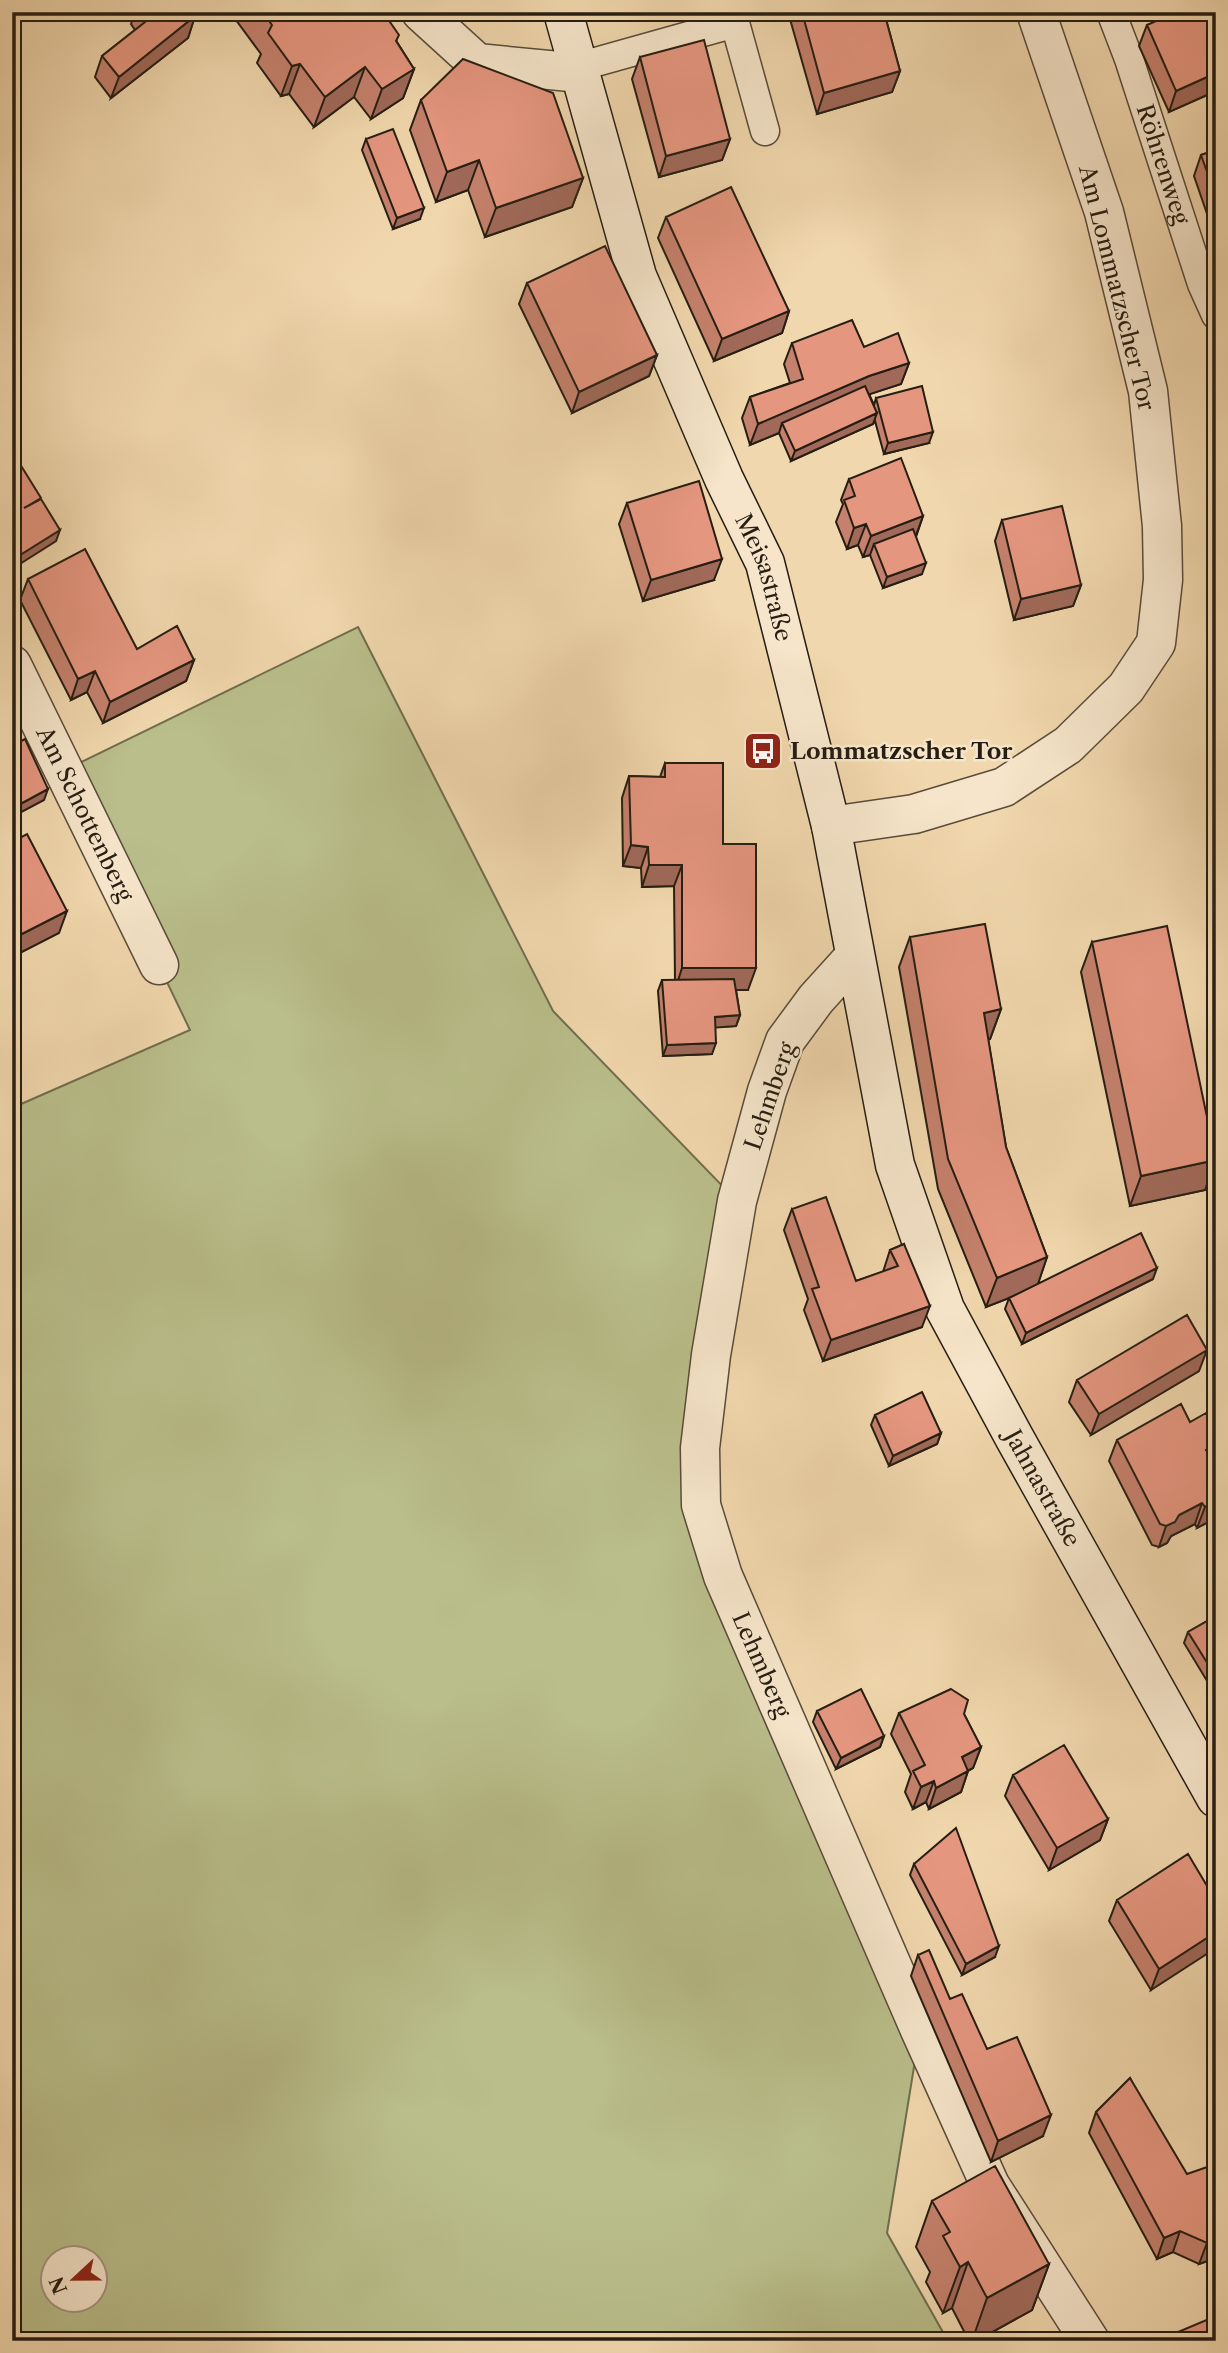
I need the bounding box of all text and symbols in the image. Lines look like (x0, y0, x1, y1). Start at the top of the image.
street label: Röhrenweg (1131, 101, 1196, 229)
street label: Am Lommatzscher Tor (1073, 162, 1161, 414)
street label: Meisastraße (729, 509, 798, 644)
street label: Am Schottenberg (30, 721, 140, 907)
bus stop icon: Lommatzscher Tor (742, 730, 784, 772)
place label: Lommatzscher Tor (790, 737, 1013, 765)
street label: Lehmberg (738, 1038, 802, 1154)
street label: Jahnastraße (997, 1422, 1086, 1551)
street label: Lehmberg (726, 1608, 797, 1723)
north arrow (38, 2244, 108, 2314)
text: N (45, 2273, 72, 2297)

